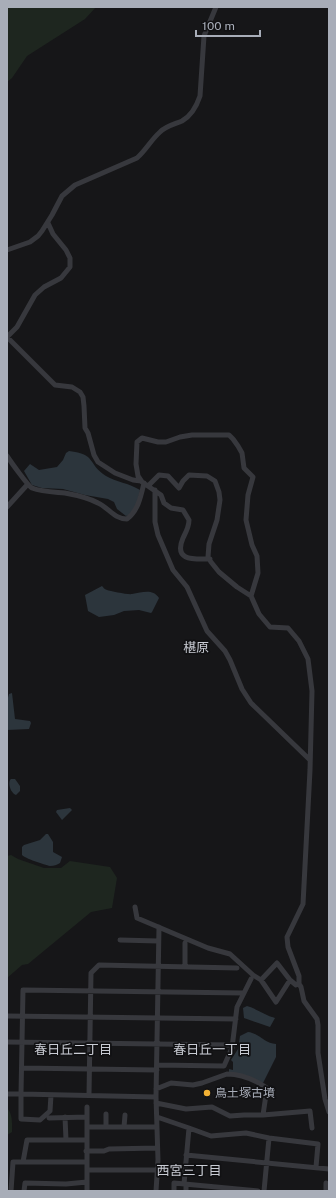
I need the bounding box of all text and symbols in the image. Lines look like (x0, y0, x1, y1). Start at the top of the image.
scale bar (196, 12, 260, 38)
text: 100 m (202, 19, 235, 33)
district label: 椹原 (183, 640, 209, 655)
district label: 春日丘二丁目 (34, 1042, 112, 1057)
district label: 春日丘一丁目 (173, 1042, 251, 1057)
place label: 鳥土塚古墳 (215, 1086, 275, 1100)
marker: 鳥土塚古墳 (202, 1088, 212, 1098)
district label: 西宮三丁目 (156, 1163, 222, 1178)

